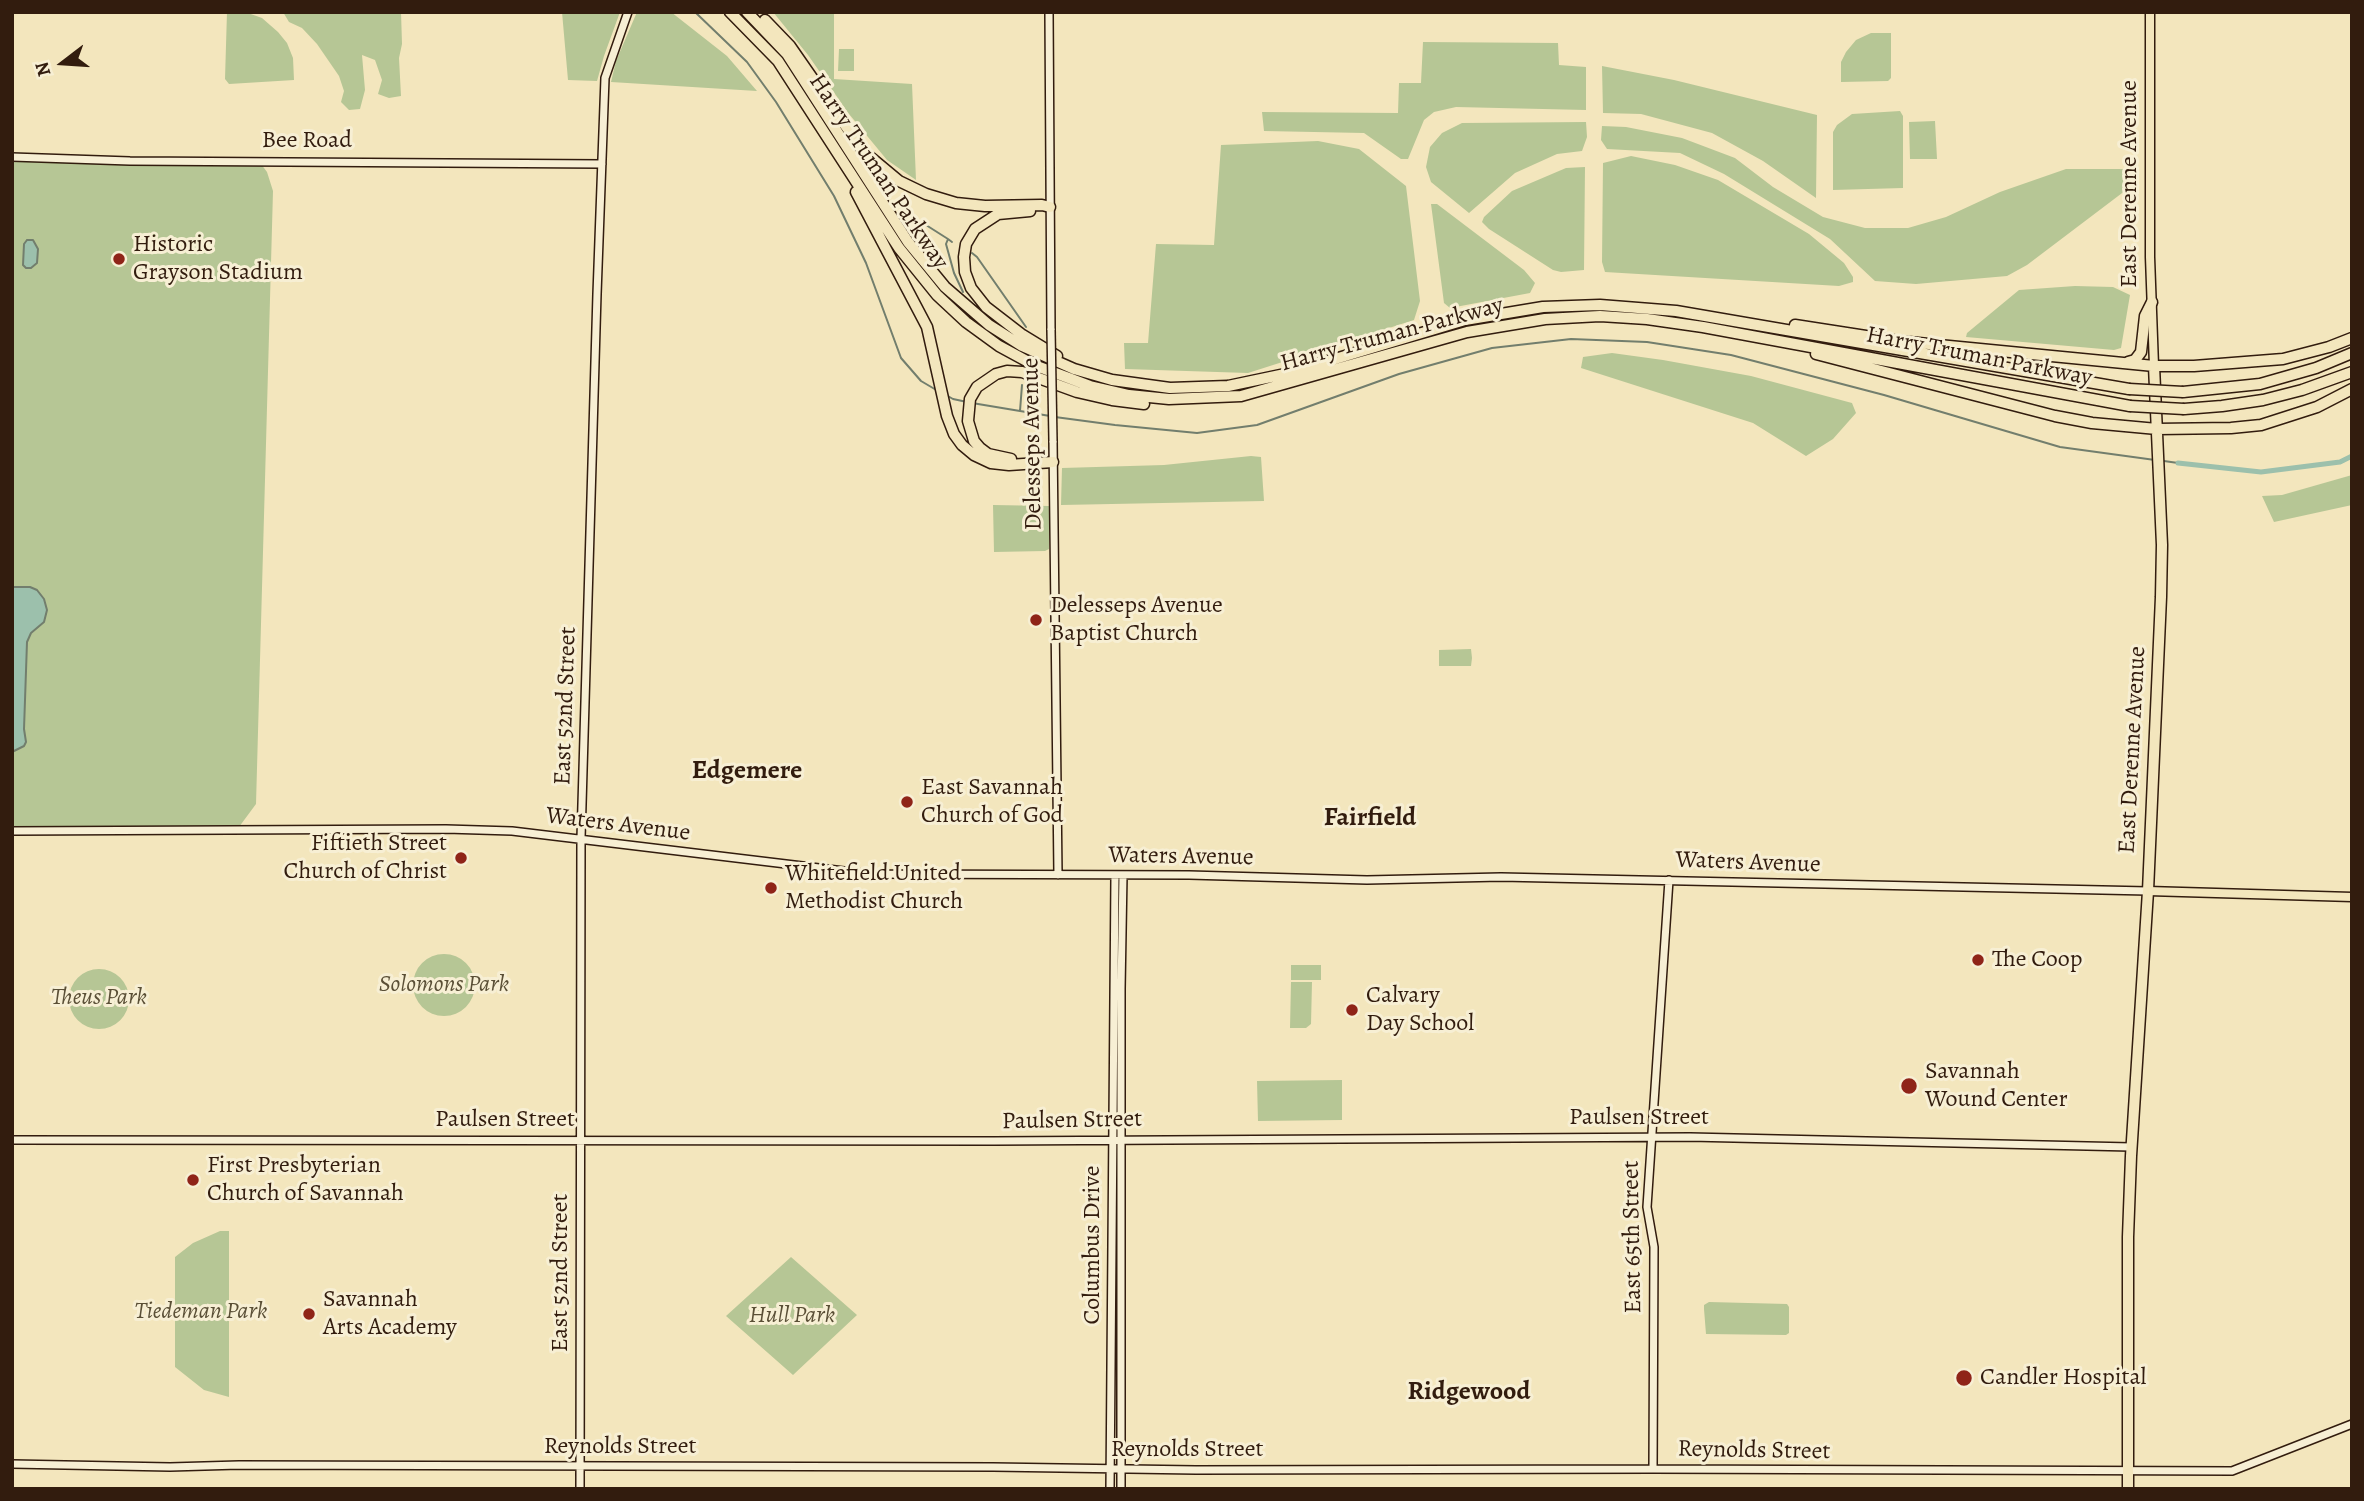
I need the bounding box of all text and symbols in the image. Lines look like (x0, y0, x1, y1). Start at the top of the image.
north arrow (28, 28, 98, 98)
text: N (28, 59, 57, 80)
street label: Harry Truman Parkway (802, 69, 954, 275)
street label: East Derenne Avenue (2116, 80, 2144, 288)
street label: Bee Road (262, 127, 352, 155)
place label: Historic Grayson Stadium (133, 231, 303, 287)
marker: Historic Grayson Stadium (111, 251, 127, 267)
street label: Harry Truman Parkway (1277, 291, 1507, 379)
street label: Harry Truman Parkway (1864, 321, 2094, 393)
street label: Delesseps Avenue (1017, 357, 1049, 531)
place label: Delesseps Avenue Baptist Church (1050, 592, 1223, 648)
marker: Delesseps Avenue Baptist Church (1028, 612, 1044, 628)
street label: East 52nd Street (549, 626, 583, 786)
street label: East Derenne Avenue (2113, 645, 2153, 855)
district label: Edgemere (692, 756, 802, 788)
place label: East Savannah Church of God (921, 774, 1064, 830)
marker: East Savannah Church of God (899, 794, 915, 810)
street label: Waters Avenue (544, 802, 692, 848)
district label: Fairfield (1324, 803, 1416, 835)
place label: Fiftieth Street Church of Christ (283, 830, 447, 886)
street label: Waters Avenue (1108, 841, 1254, 873)
street label: Waters Avenue (1675, 846, 1821, 880)
marker: Fiftieth Street Church of Christ (453, 850, 469, 866)
place label: Whitefield United Methodist Church (785, 860, 963, 916)
marker: Whitefield United Methodist Church (763, 880, 779, 896)
place label: The Coop (1992, 946, 2082, 974)
marker: The Coop (1970, 952, 1986, 968)
park label: Solomons Park (379, 971, 509, 999)
place label: Calvary Day School (1366, 982, 1474, 1038)
park label: Theus Park (51, 984, 147, 1012)
marker: Calvary Day School (1344, 1002, 1360, 1018)
place label: Savannah Wound Center (1925, 1058, 2068, 1114)
marker: Savannah Wound Center (1899, 1076, 1919, 1096)
street label: Paulsen Street (1569, 1104, 1709, 1132)
street label: Paulsen Street (1002, 1105, 1142, 1137)
street label: Paulsen Street (435, 1106, 575, 1134)
place label: First Presbyterian Church of Savannah (207, 1152, 404, 1208)
street label: East 65th Street (1617, 1160, 1649, 1314)
street label: Columbus Drive (1079, 1166, 1107, 1324)
marker: First Presbyterian Church of Savannah (185, 1172, 201, 1188)
street label: East 52nd Street (547, 1194, 575, 1352)
place label: Savannah Arts Academy (323, 1286, 457, 1342)
park label: Tiedeman Park (135, 1298, 267, 1326)
park label: Hull Park (749, 1302, 835, 1330)
marker: Savannah Arts Academy (301, 1306, 317, 1322)
place label: Candler Hospital (1980, 1364, 2146, 1392)
marker: Candler Hospital (1954, 1368, 1974, 1388)
district label: Ridgewood (1408, 1377, 1530, 1409)
street label: Reynolds Street (544, 1433, 696, 1461)
street label: Reynolds Street (1677, 1435, 1831, 1467)
street label: Reynolds Street (1111, 1436, 1263, 1464)

